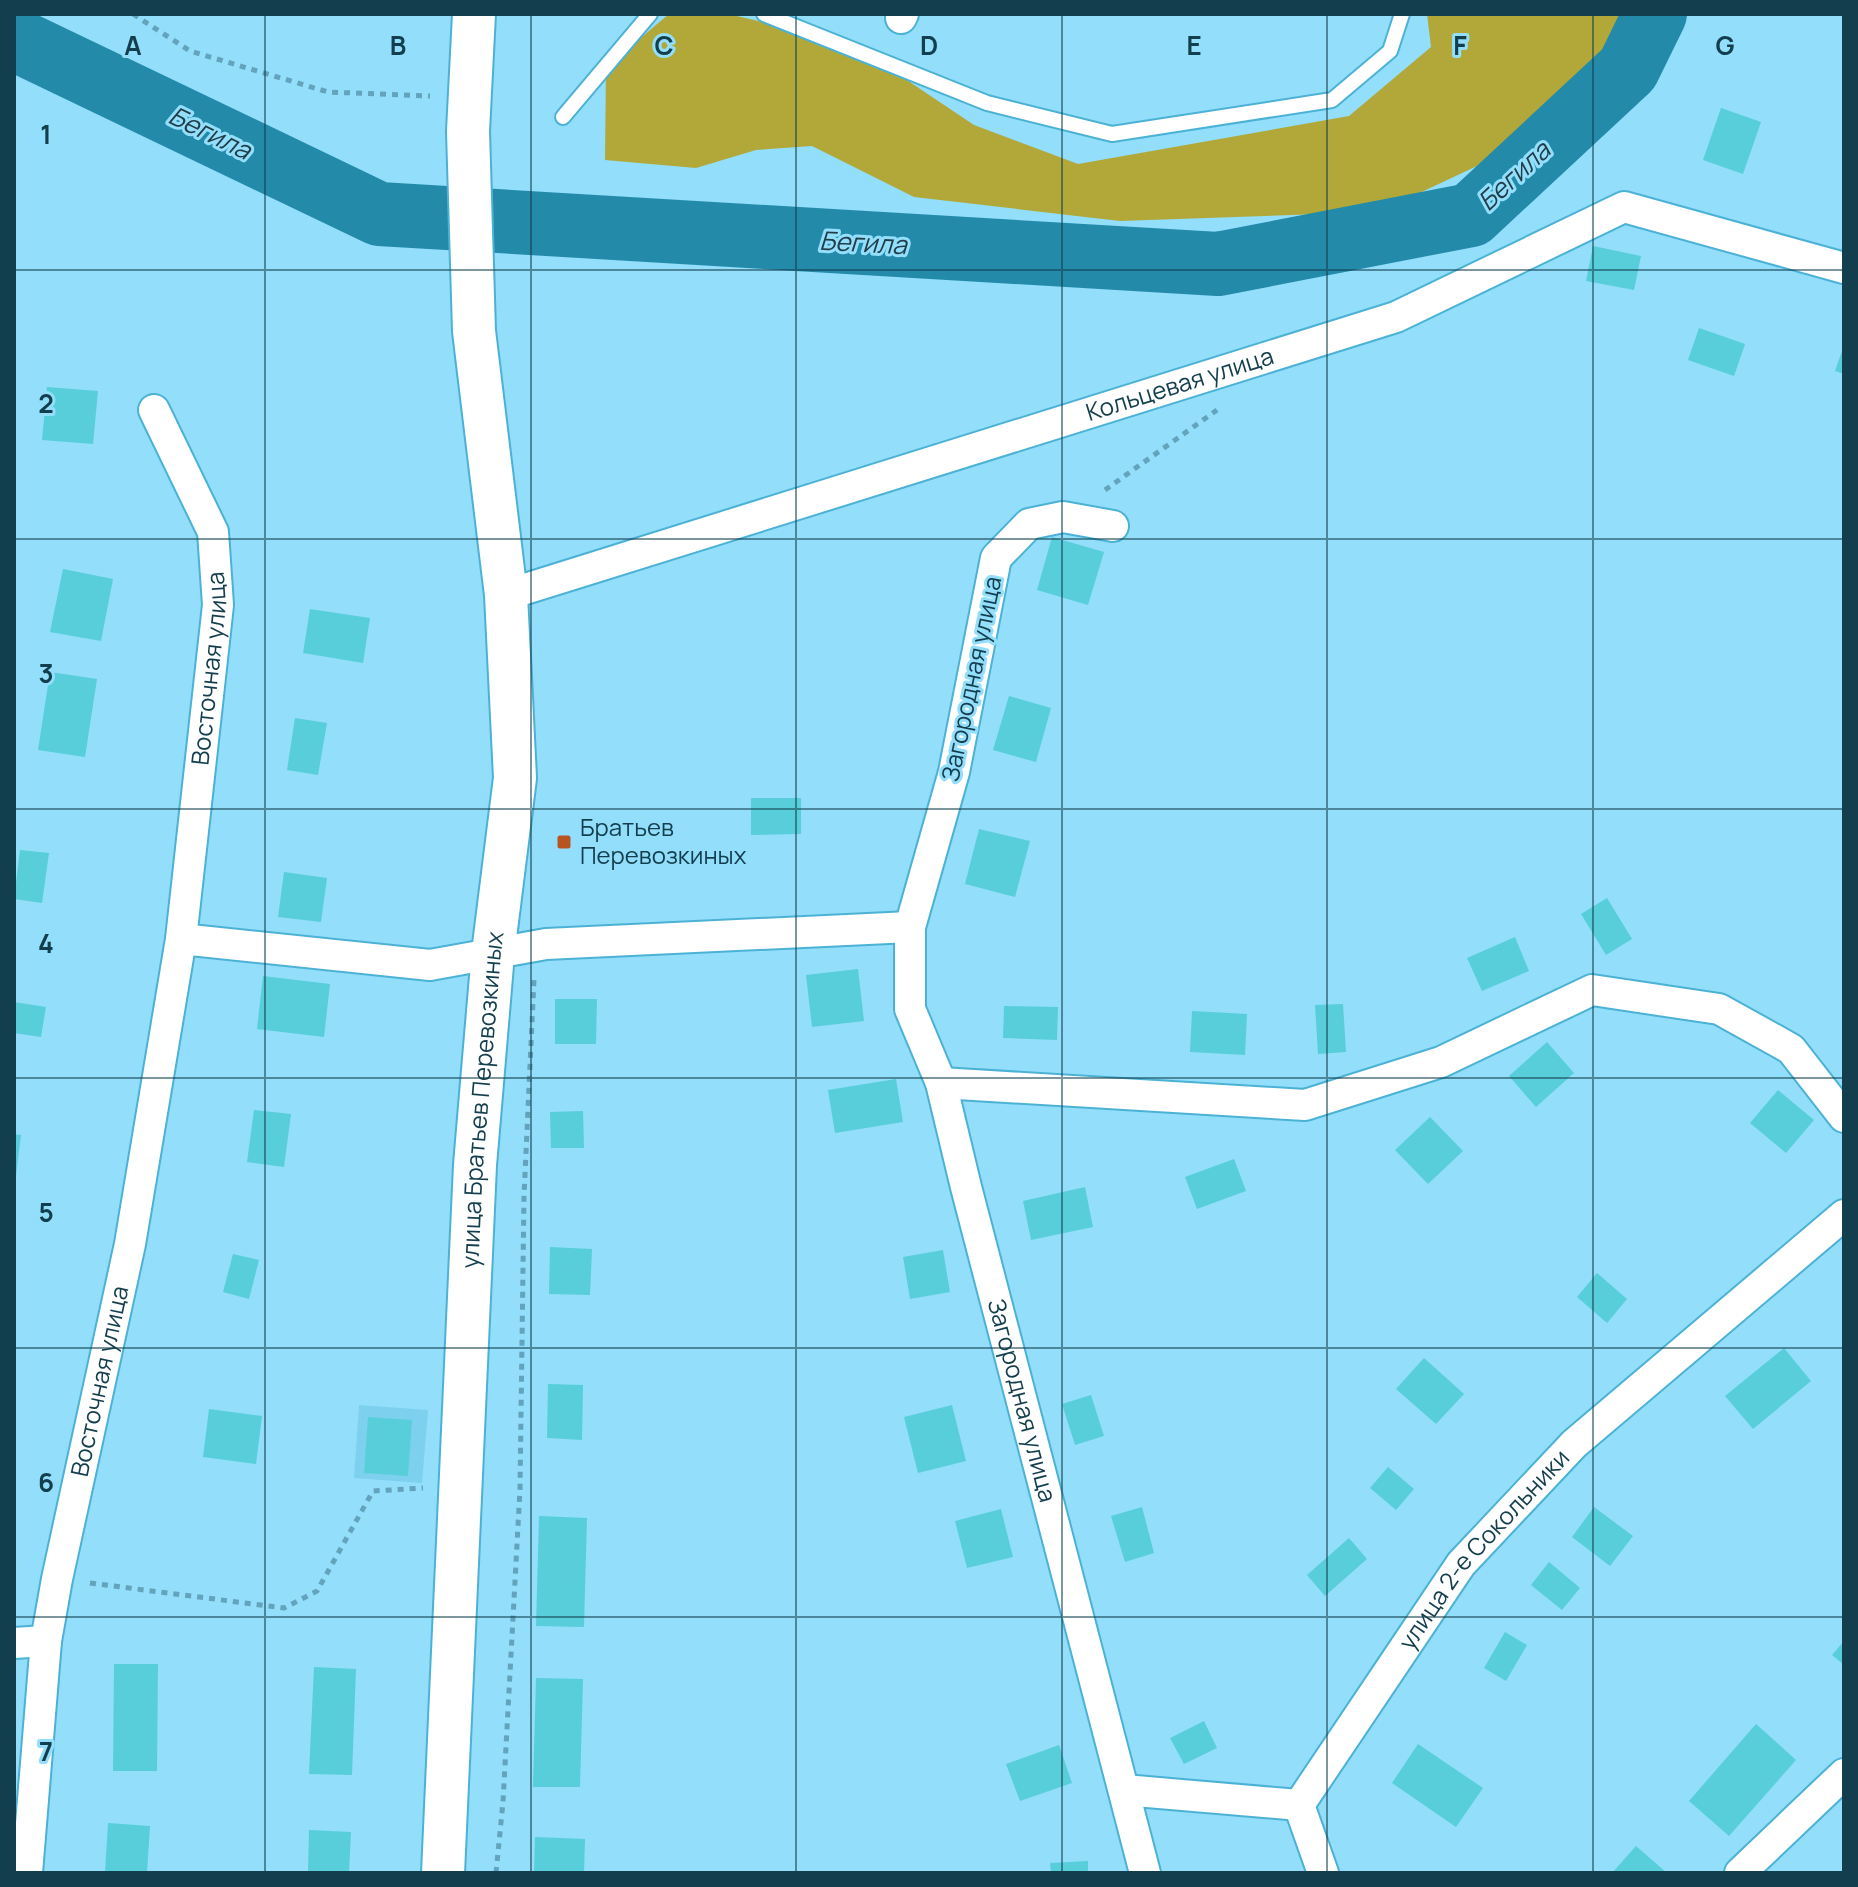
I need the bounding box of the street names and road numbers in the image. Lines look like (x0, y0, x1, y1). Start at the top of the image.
street label: Кольцевая улица (1082, 338, 1277, 428)
street label: Восточная улица (182, 571, 233, 767)
street label: Загородная улица (933, 573, 1008, 784)
street label: улица Братьев Перевозкиных (452, 929, 511, 1269)
street label: Восточная улица (62, 1283, 135, 1480)
street label: Загородная улица (981, 1295, 1066, 1505)
street label: улица 2-е Сокольники (1390, 1441, 1576, 1656)

